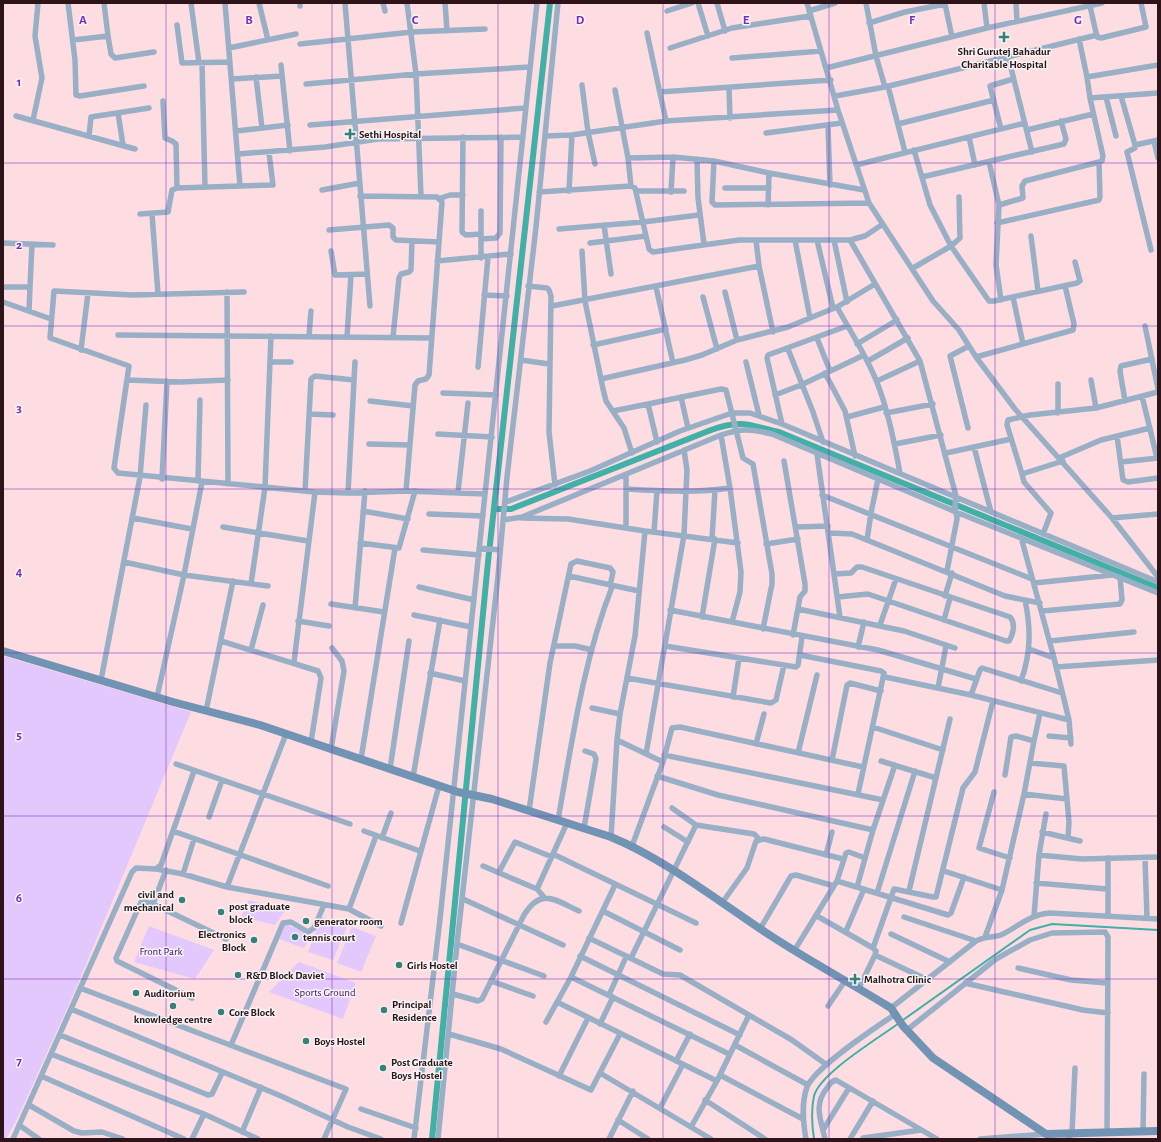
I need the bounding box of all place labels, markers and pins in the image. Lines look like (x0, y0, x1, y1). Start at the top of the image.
marker: Shri Gurutej Bahadur Charitable Hospital (998, 31, 1010, 43)
place label: Shri Gurutej Bahadur Charitable Hospital (958, 46, 1051, 70)
marker: Sethi Hospital (344, 128, 356, 140)
place label: Sethi Hospital (359, 129, 421, 140)
place label: civil and mechanical (124, 889, 174, 913)
marker: civil and mechanical (177, 895, 187, 905)
place label: post graduate block (229, 901, 290, 925)
marker: post graduate block (216, 907, 226, 917)
marker: generator room (301, 916, 311, 926)
place label: generator room (314, 916, 383, 927)
place label: Electronics Block (198, 929, 247, 953)
marker: tennis court (290, 932, 300, 942)
place label: tennis court (303, 932, 355, 943)
marker: Electronics Block (249, 935, 259, 945)
marker: Girls Hostel (394, 960, 404, 970)
place label: Girls Hostel (407, 960, 458, 971)
marker: R&D Block Daviet (233, 970, 243, 980)
place label: R&D Block Daviet (246, 970, 325, 981)
marker: Malhotra Clinic (849, 973, 861, 985)
place label: Malhotra Clinic (864, 974, 932, 985)
marker: Auditorium (131, 988, 141, 998)
place label: Auditorium (144, 988, 195, 999)
place label: Principal Residence (392, 999, 437, 1023)
marker: knowledge centre (168, 1001, 178, 1011)
marker: Principal Residence (379, 1005, 389, 1015)
marker: Core Block (216, 1007, 226, 1017)
place label: Core Block (229, 1007, 275, 1018)
place label: knowledge centre (134, 1014, 212, 1025)
marker: Boys Hostel (301, 1036, 311, 1046)
place label: Boys Hostel (314, 1036, 365, 1047)
place label: Post Graduate Boys Hostel (391, 1057, 453, 1081)
marker: Post Graduate Boys Hostel (378, 1063, 388, 1073)

